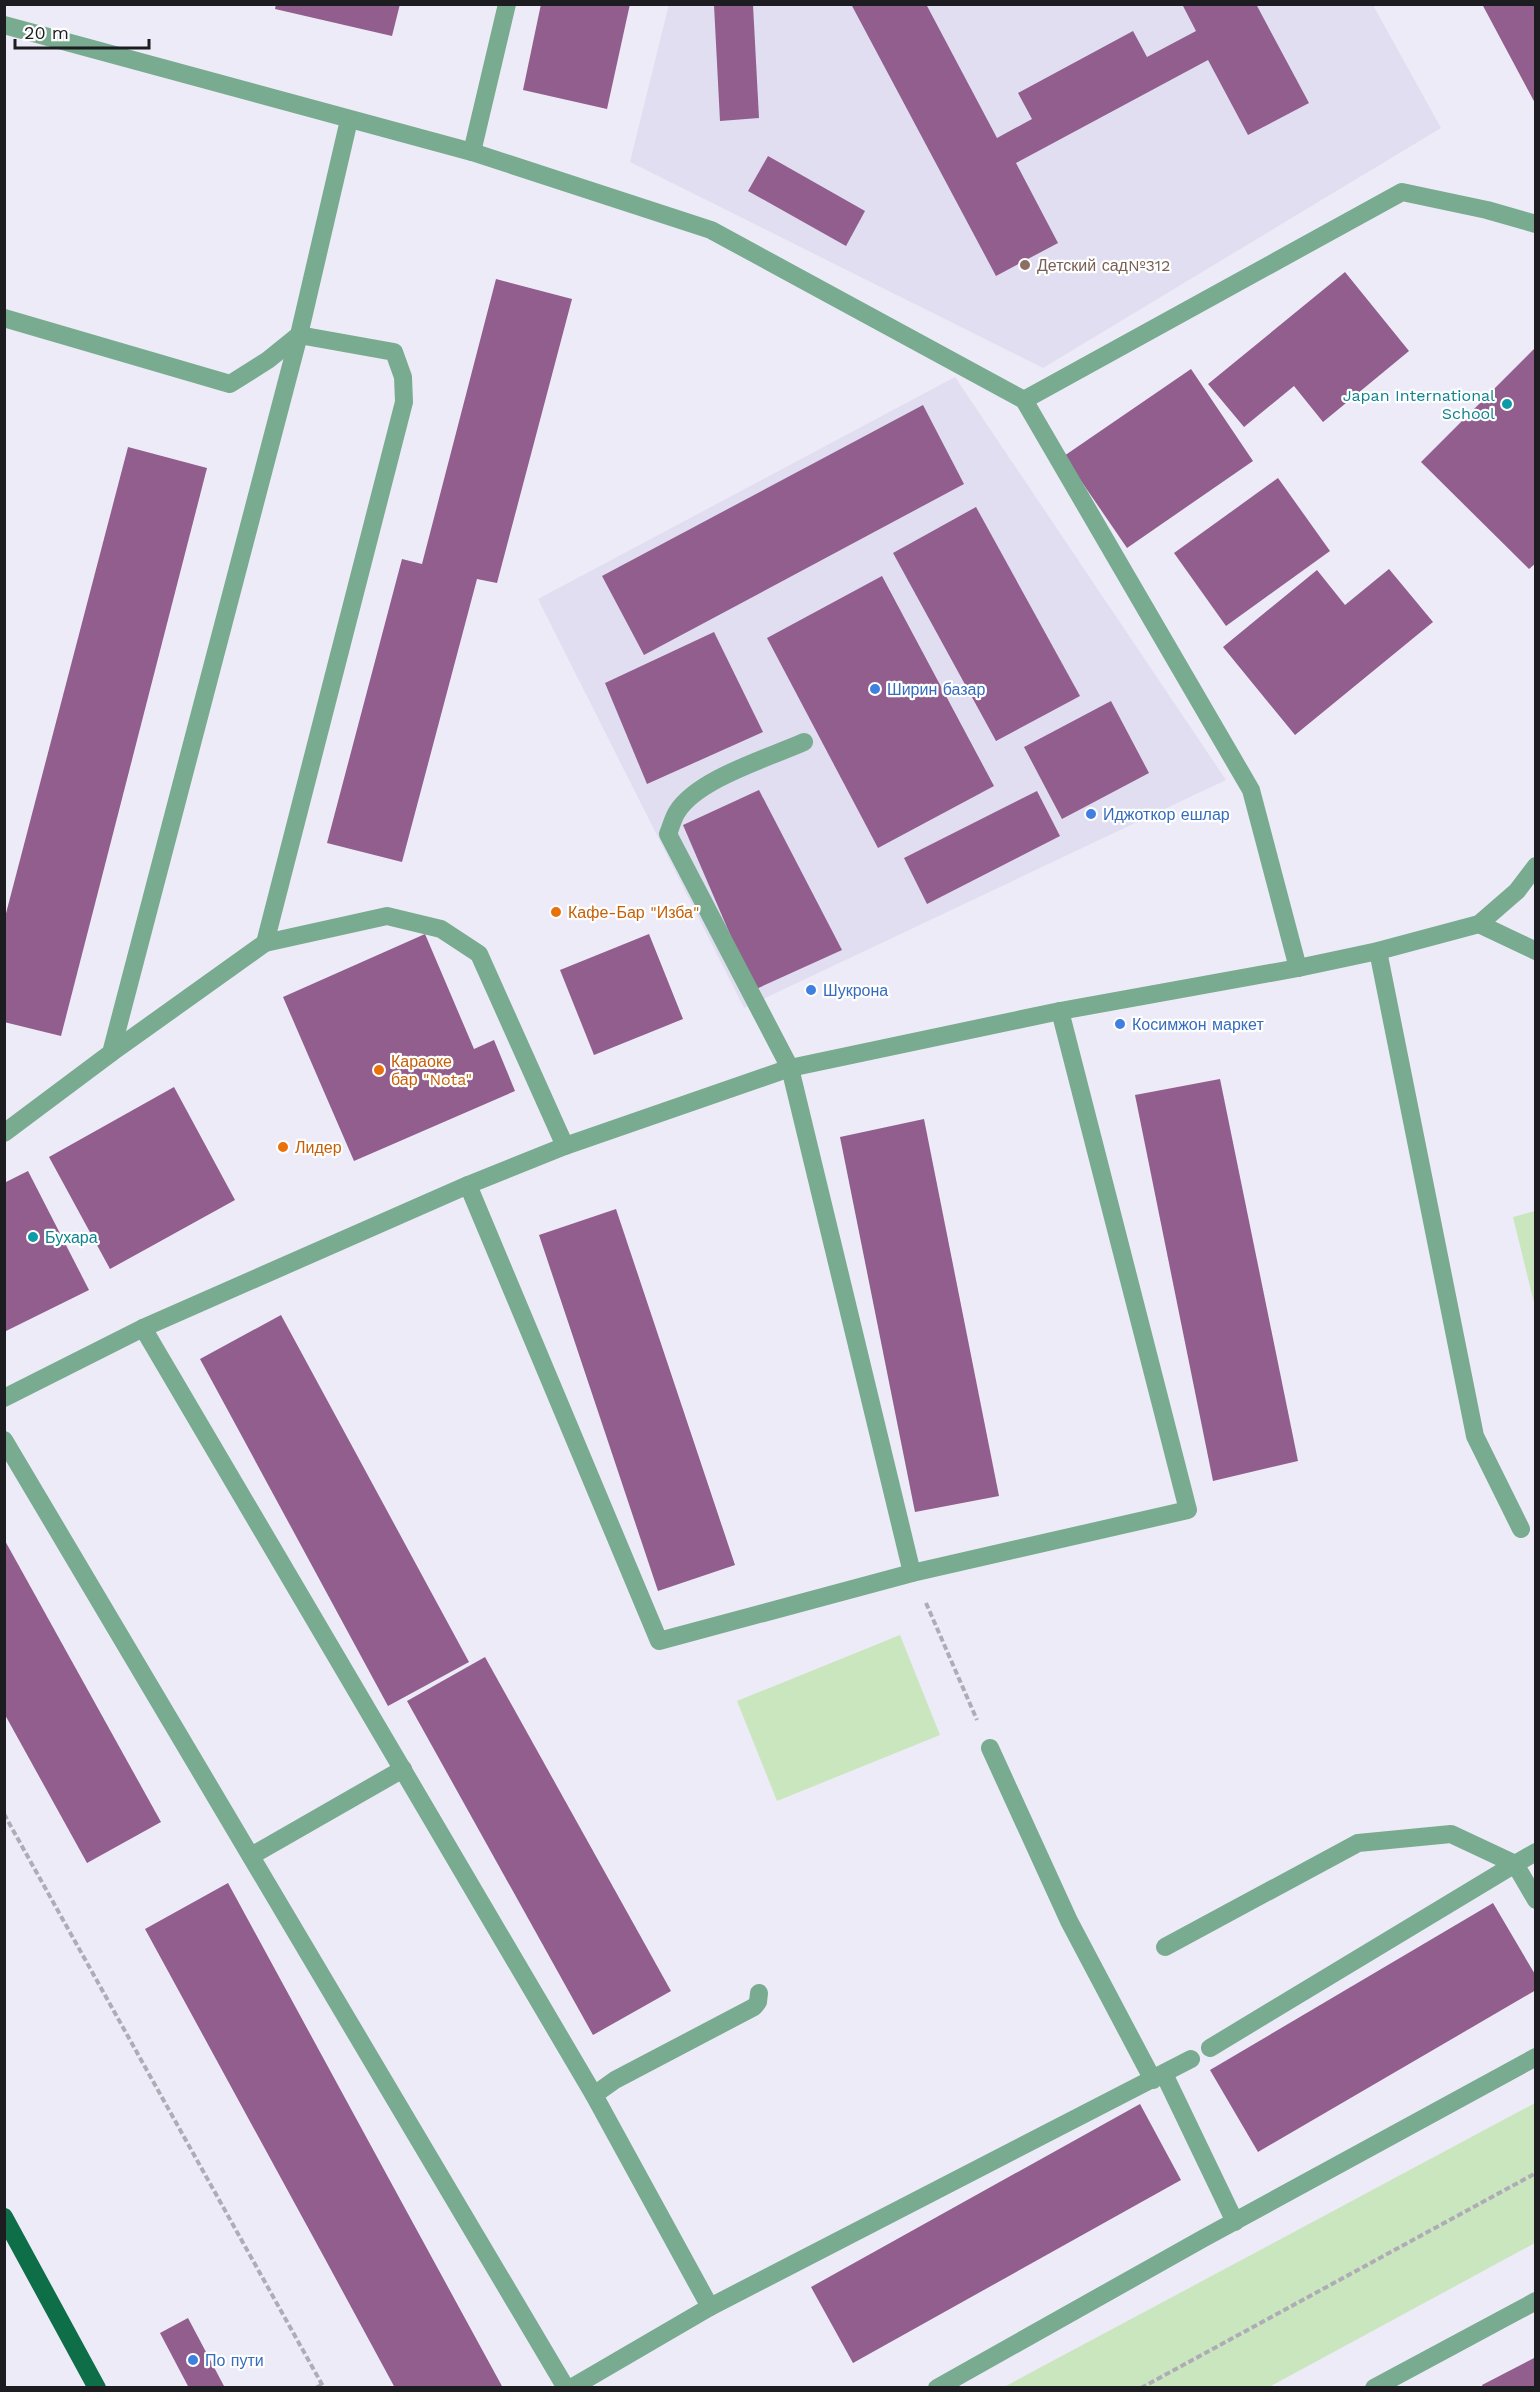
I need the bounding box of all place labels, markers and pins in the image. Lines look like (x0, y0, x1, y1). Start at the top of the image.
place label: Детский сад№312 (1037, 256, 1170, 275)
marker: Детский сад№312 (1018, 258, 1032, 272)
place label: Japan International School (1343, 386, 1495, 423)
marker: Japan International School (1500, 397, 1514, 411)
place label: Ширин базар (887, 680, 985, 699)
marker: Ширин базар (868, 682, 882, 696)
place label: Иджоткор ешлар (1103, 805, 1230, 824)
marker: Иджоткор ешлар (1084, 807, 1098, 821)
place label: Кафе-Бар "Изба" (568, 903, 699, 922)
marker: Кафе-Бар "Изба" (549, 905, 563, 919)
place label: Шукрона (823, 981, 888, 1000)
marker: Шукрона (804, 983, 818, 997)
place label: Косимжон маркет (1132, 1015, 1264, 1034)
marker: Косимжон маркет (1113, 1017, 1127, 1031)
place label: Караоке бар "Nota" (391, 1052, 472, 1089)
marker: Караоке бар "Nota" (372, 1063, 386, 1077)
place label: Лидер (295, 1138, 342, 1157)
marker: Лидер (276, 1140, 290, 1154)
place label: Бухара (45, 1228, 98, 1247)
marker: Бухара (26, 1230, 40, 1244)
place label: По пути (205, 2351, 264, 2370)
marker: По пути (186, 2353, 200, 2367)

